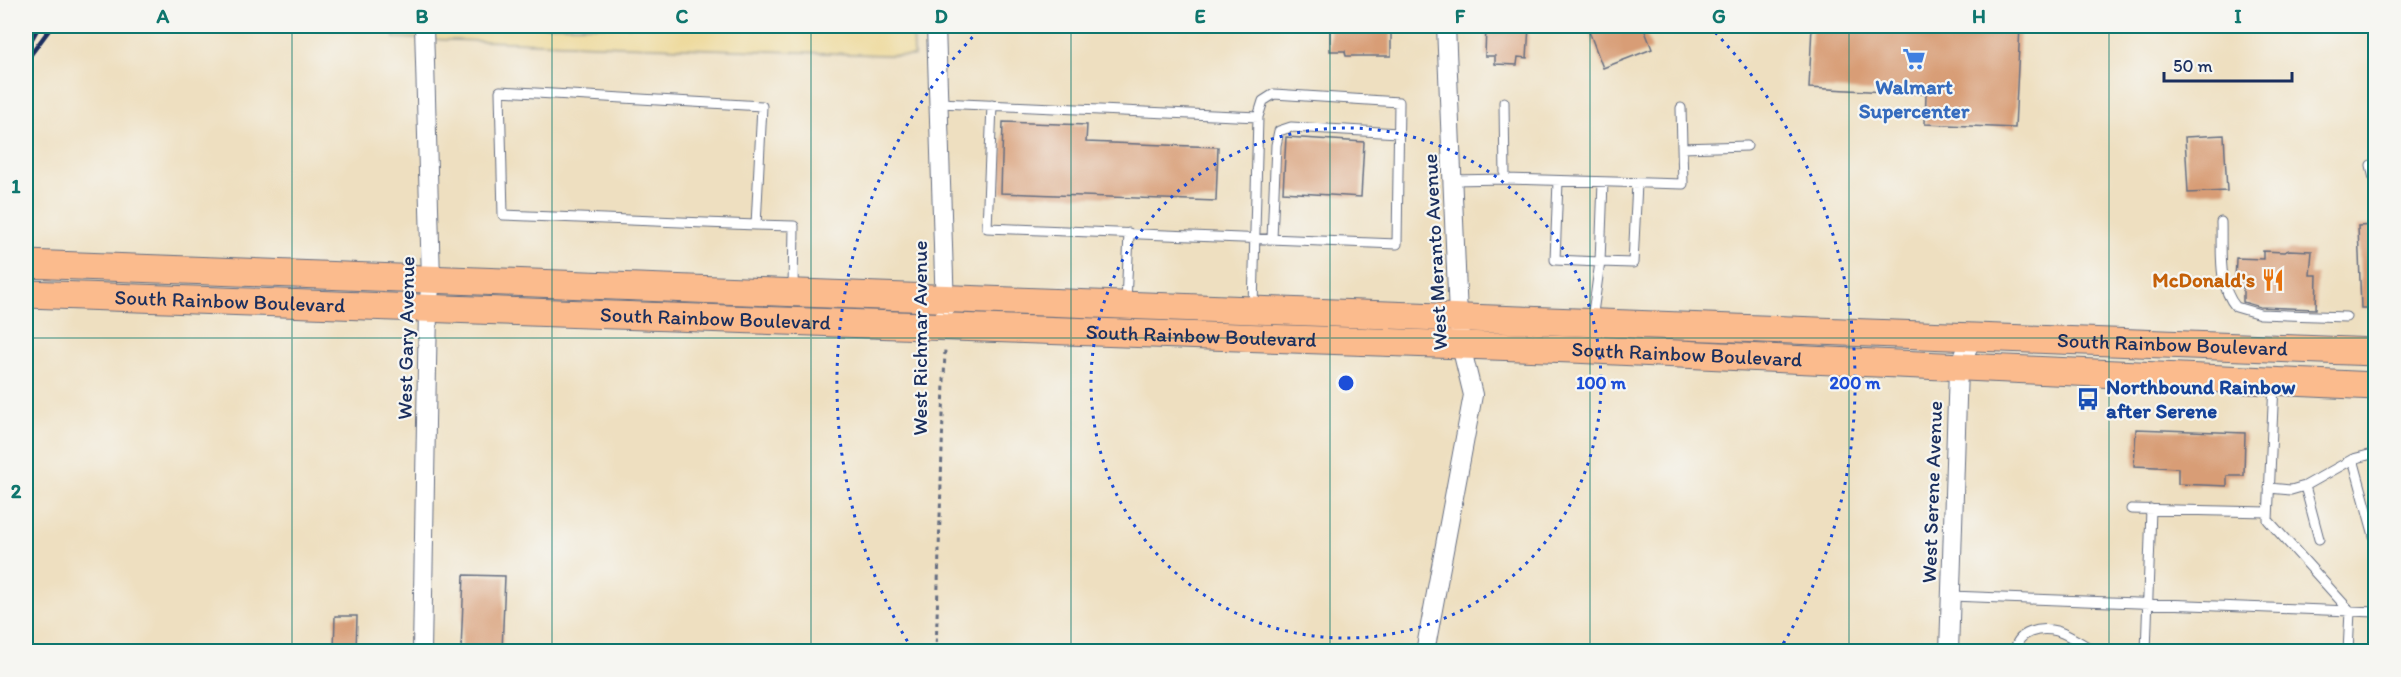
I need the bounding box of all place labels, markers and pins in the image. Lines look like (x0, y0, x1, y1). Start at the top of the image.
supermarket icon: Walmart Supercenter (1901, 46, 1927, 72)
place label: Walmart Supercenter (1859, 74, 1970, 124)
place label: McDonald's (2152, 267, 2255, 292)
restaurant icon: McDonald's (2260, 267, 2286, 293)
centre of rings (1336, 373, 1356, 393)
place label: Northbound Rainbow after Serene (2106, 374, 2296, 423)
bus stop icon: Northbound Rainbow after Serene (2075, 386, 2101, 412)

